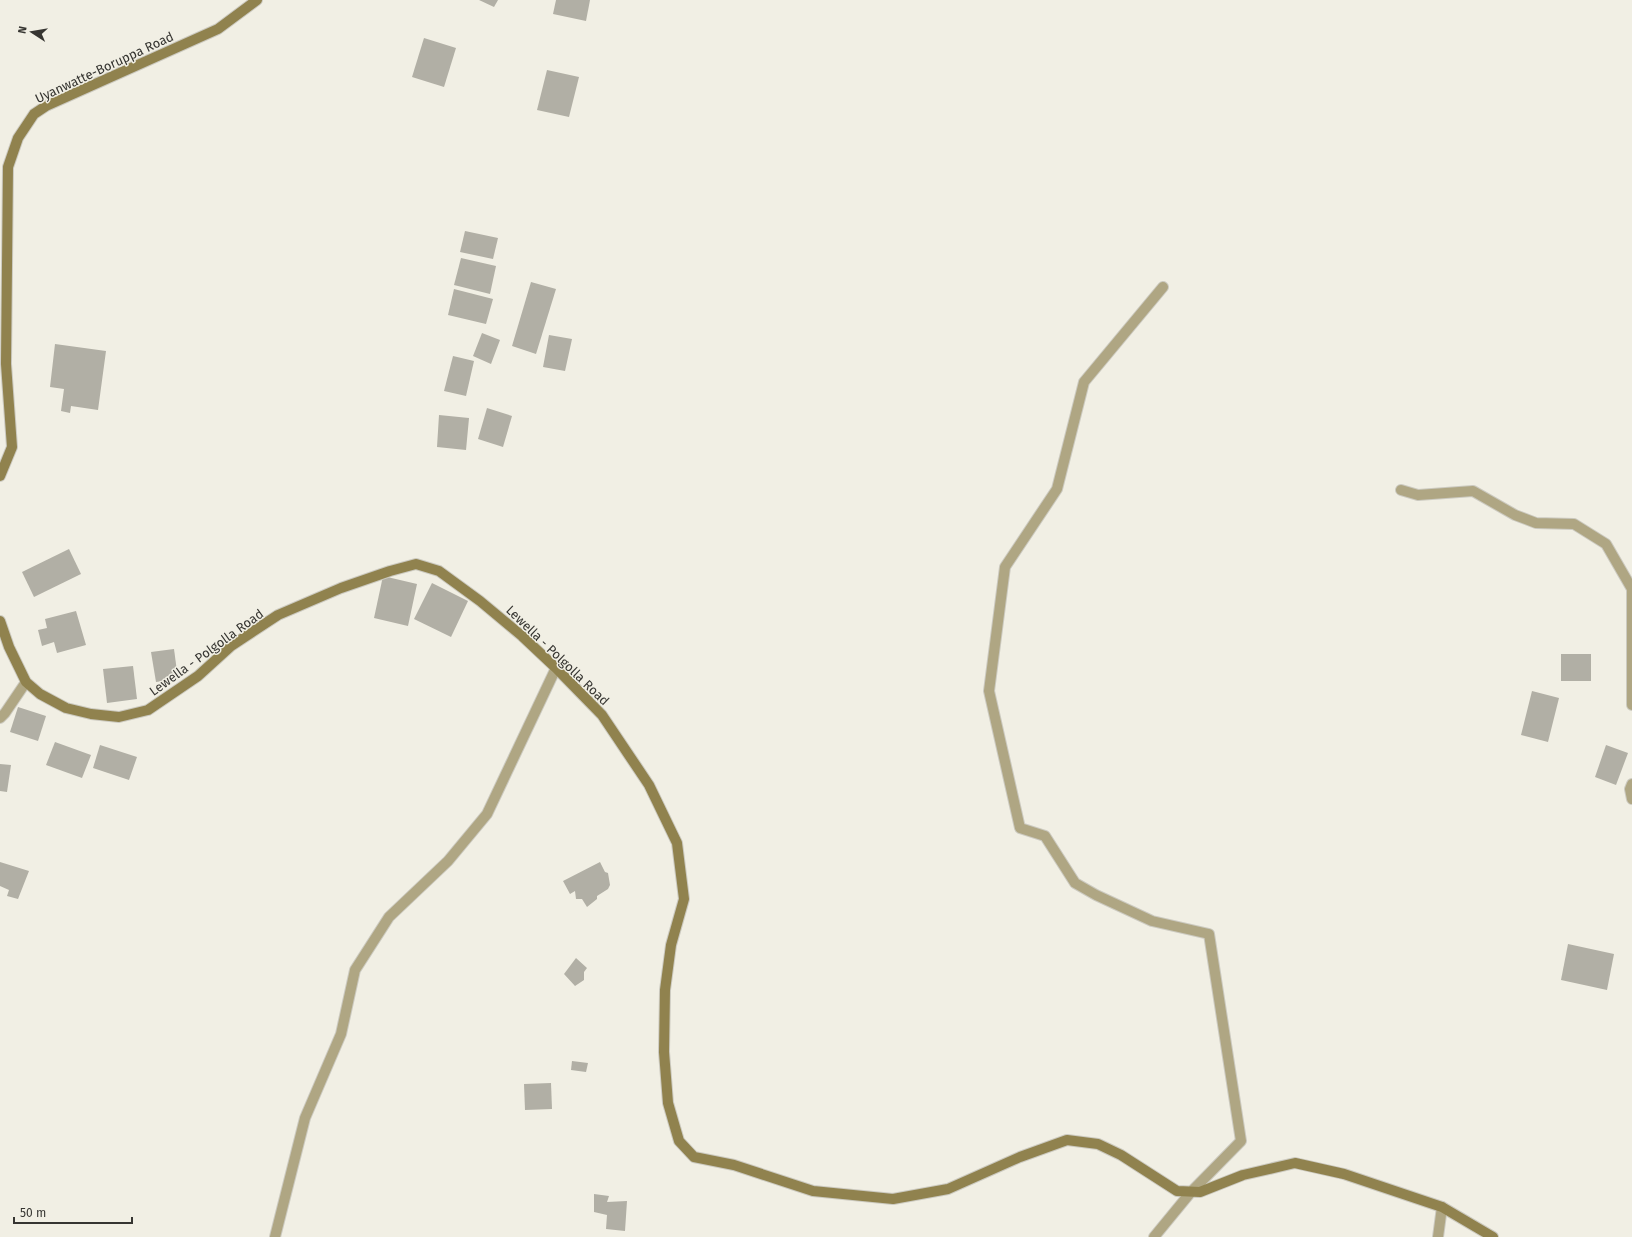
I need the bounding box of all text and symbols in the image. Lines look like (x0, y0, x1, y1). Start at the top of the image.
north arrow (12, 12, 52, 52)
text: N (16, 25, 30, 35)
street label: Uyanwatte-Boruppa Road (33, 29, 176, 106)
street label: Lewella - Polgolla Road (503, 602, 612, 708)
street label: Lewella - Polgolla Road (146, 606, 266, 699)
scale bar (14, 1199, 132, 1225)
text: 50 m (20, 1206, 46, 1220)

